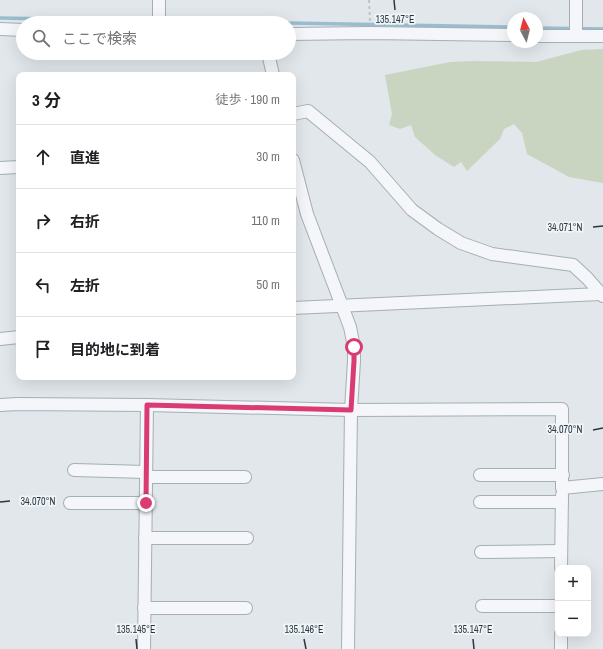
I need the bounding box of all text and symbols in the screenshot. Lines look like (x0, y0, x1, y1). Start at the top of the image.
north arrow (507, 12, 543, 48)
text: 135.147°E (375, 13, 415, 26)
search box (16, 16, 296, 60)
icon: search (30, 27, 52, 49)
text: ここで検索 (62, 28, 137, 49)
text: 3 分 (32, 88, 61, 111)
text: 徒歩 · 190 m (215, 91, 280, 108)
icon: ahead (32, 146, 54, 168)
text: 直進 (70, 147, 100, 168)
text: 30 m (256, 148, 280, 165)
icon: right (32, 210, 54, 232)
text: 右折 (70, 211, 100, 232)
text: 110 m (251, 212, 280, 229)
text: 34.071°N (548, 221, 583, 234)
icon: left (32, 274, 54, 296)
text: 左折 (70, 275, 100, 296)
text: 50 m (256, 276, 280, 293)
icon: arrive (32, 338, 54, 360)
route start (345, 338, 363, 356)
text: 目的地に到着 (70, 339, 160, 360)
text: 34.070°N (548, 423, 583, 436)
route end (137, 494, 155, 512)
text: 34.070°N (21, 495, 56, 508)
map controls (555, 565, 591, 637)
button: + (555, 565, 591, 601)
button: − (555, 601, 591, 637)
text: 135.145°E (116, 623, 156, 636)
text: 135.146°E (284, 623, 324, 636)
text: 135.147°E (453, 623, 493, 636)

